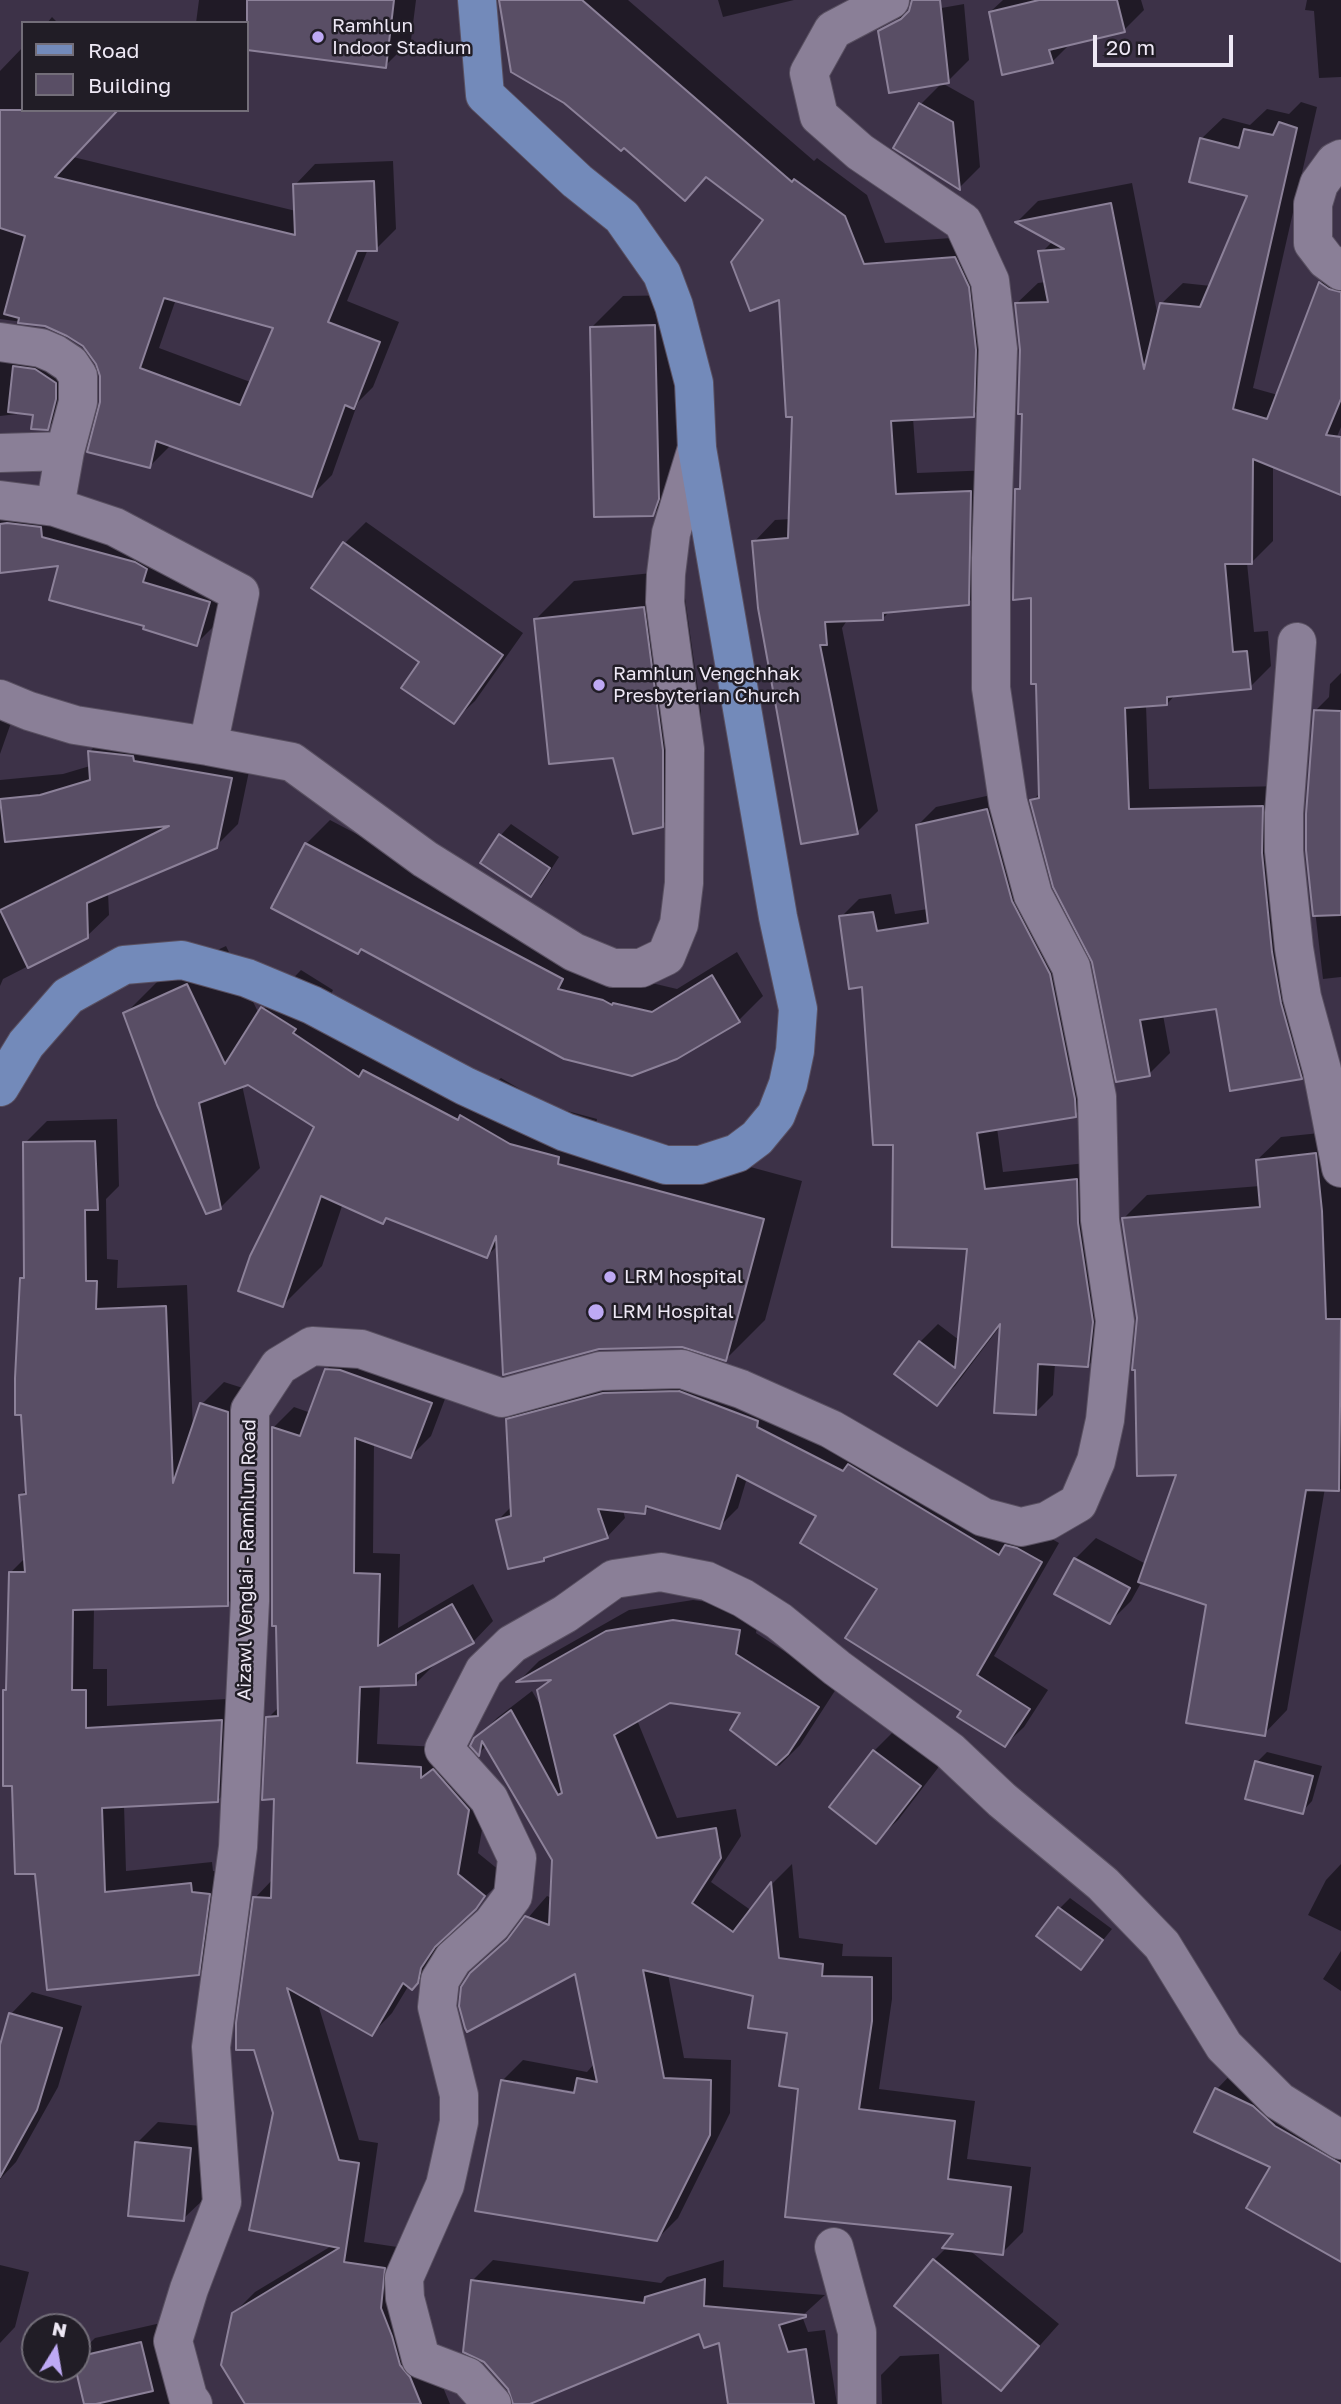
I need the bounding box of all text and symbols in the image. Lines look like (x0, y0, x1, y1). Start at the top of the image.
place label: Ramhlun Indoor Stadium (332, 15, 471, 59)
legend (21, 21, 248, 112)
scale bar (1096, 21, 1236, 65)
marker: Ramhlun Indoor Stadium (310, 29, 326, 45)
text: 20 m (1106, 34, 1155, 60)
text: Road (88, 37, 139, 63)
text: Building (88, 72, 171, 98)
place label: Ramhlun Vengchhak Presbyterian Church (613, 663, 800, 707)
marker: Ramhlun Vengchhak Presbyterian Church (591, 677, 607, 693)
place label: LRM hospital (624, 1266, 743, 1288)
marker: LRM hospital (602, 1269, 618, 1285)
place label: LRM Hospital (612, 1301, 734, 1323)
marker: LRM Hospital (586, 1302, 606, 1322)
street label: Aizawl Venglai - Ramhlun Road (233, 1419, 261, 1701)
north arrow (21, 2313, 91, 2383)
text: N (50, 2316, 69, 2342)

